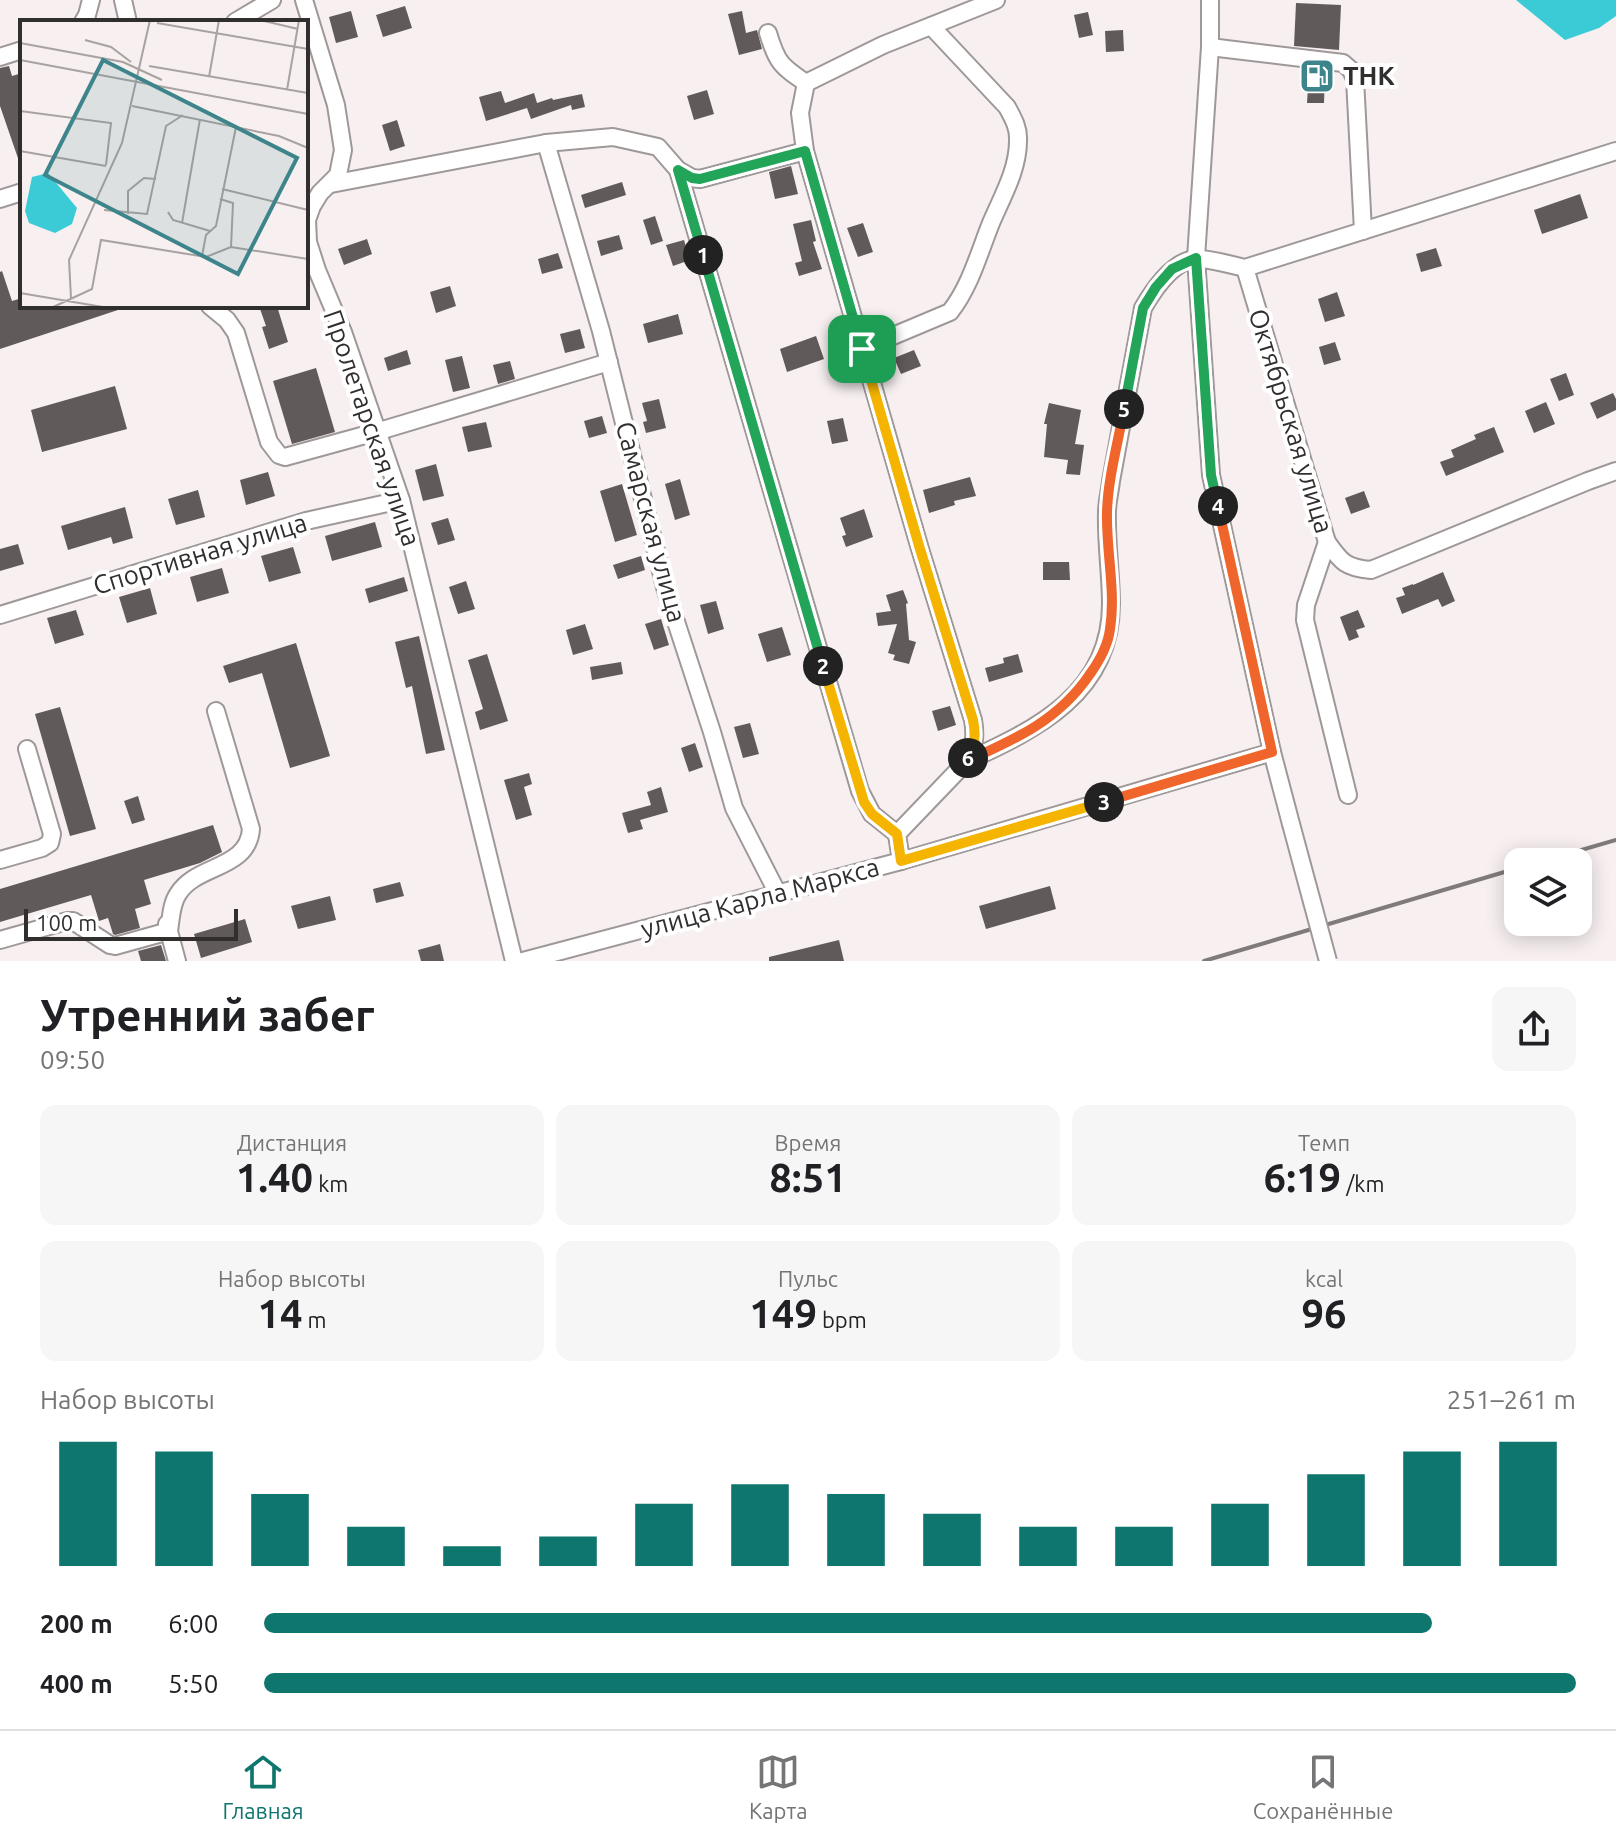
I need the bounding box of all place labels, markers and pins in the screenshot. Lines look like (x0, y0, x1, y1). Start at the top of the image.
fuel station icon: ТНК (1298, 57, 1336, 95)
place label: ТНК (1343, 61, 1395, 90)
pin: 1 (683, 235, 723, 275)
pin (828, 315, 896, 383)
pin: 5 (1104, 389, 1144, 429)
pin: 4 (1198, 486, 1238, 526)
pin: 2 (803, 646, 843, 686)
pin: 6 (948, 738, 988, 778)
pin: 3 (1084, 782, 1124, 822)

